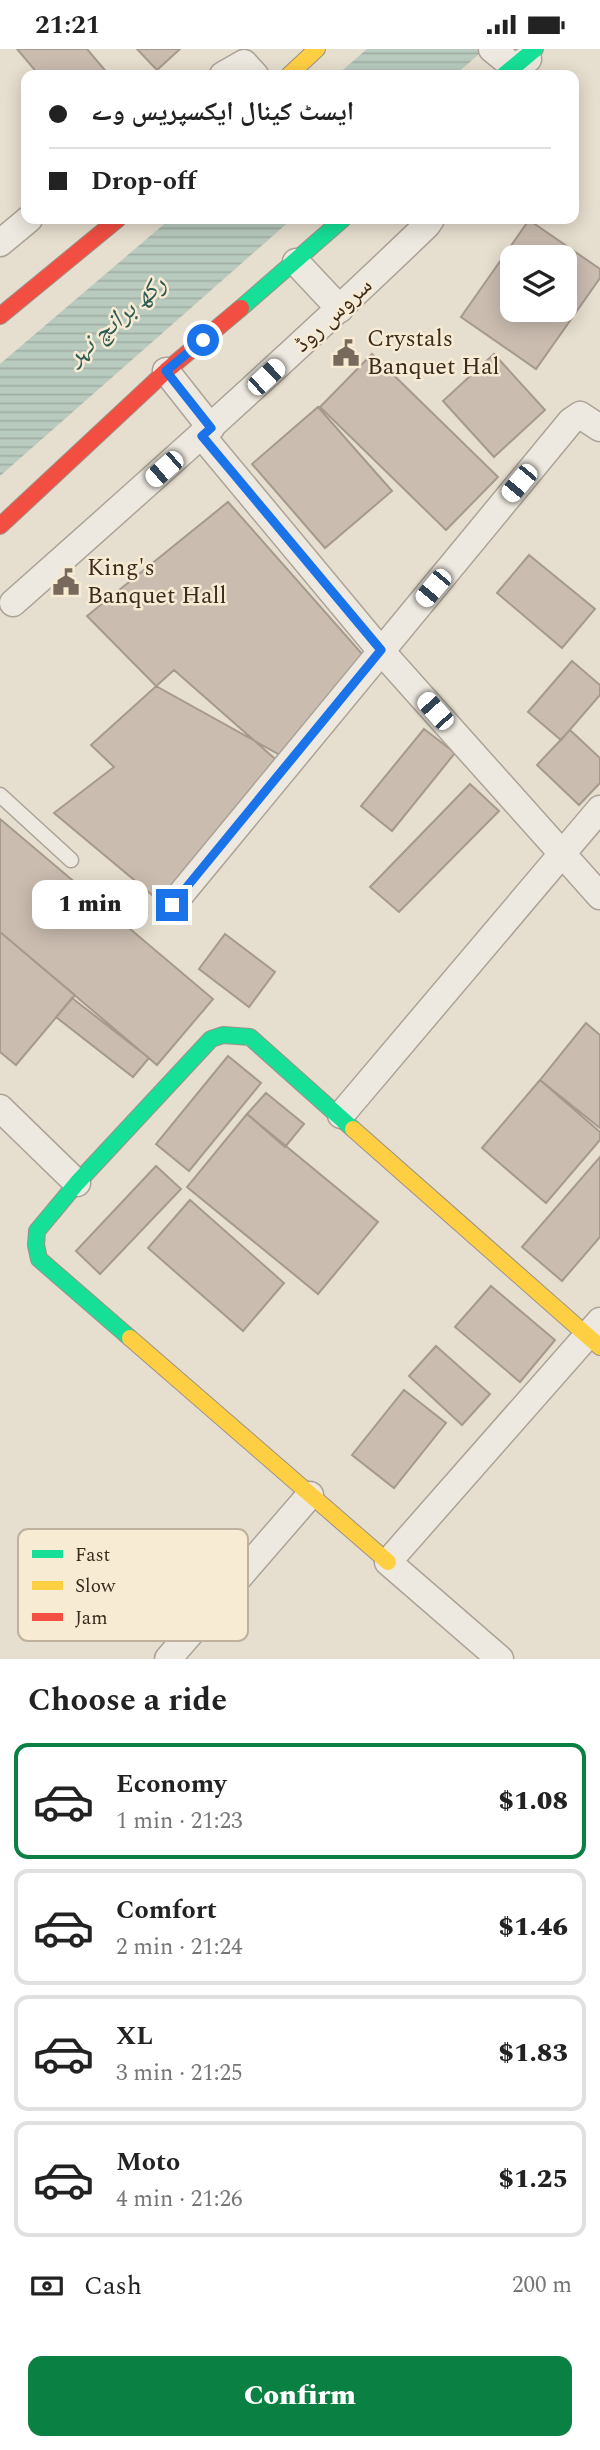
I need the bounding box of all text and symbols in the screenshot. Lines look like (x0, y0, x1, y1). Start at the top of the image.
text: 21:21 (35, 5, 100, 45)
text: ایسٹ کینال ایکسپریس وے (91, 92, 354, 132)
text: Drop-off (91, 161, 196, 201)
map controls (500, 245, 577, 322)
button: layers (500, 245, 577, 322)
water label: رکھ برانچ نہر (55, 265, 175, 376)
street label: سروس روڈ (285, 269, 381, 361)
place label: Crystals Banquet Hal (367, 321, 500, 385)
route start (187, 324, 219, 356)
public building icon: Crystals Banquet Hal (331, 338, 361, 368)
car (244, 355, 289, 399)
car (142, 447, 187, 491)
car (498, 460, 541, 506)
place label: King's Banquet Hall (87, 550, 227, 614)
car (412, 565, 455, 611)
public building icon: King's Banquet Hall (51, 567, 81, 597)
car (414, 688, 457, 734)
callout: 1 min (32, 881, 148, 929)
text: 1 min (58, 887, 122, 922)
route end (156, 889, 188, 921)
legend (18, 1529, 248, 1641)
text: Fast (75, 1541, 111, 1570)
text: Slow (75, 1572, 116, 1601)
text: Jam (75, 1604, 107, 1633)
text: Choose a ride (28, 1676, 227, 1725)
text: Economy (116, 1764, 226, 1804)
icon: car (32, 1770, 95, 1833)
text: $1.08 (498, 1781, 568, 1821)
text: 1 min · 21:23 (116, 1804, 243, 1839)
text: Comfort (116, 1890, 217, 1930)
icon: car (32, 1896, 95, 1959)
text: $1.46 (498, 1907, 568, 1947)
text: 2 min · 21:24 (116, 1930, 243, 1965)
text: XL (116, 2016, 153, 2056)
icon: car (32, 2022, 95, 2085)
text: $1.83 (498, 2033, 568, 2073)
text: 3 min · 21:25 (116, 2056, 243, 2091)
text: Moto (116, 2142, 180, 2182)
icon: car (32, 2148, 95, 2211)
text: $1.25 (498, 2159, 568, 2199)
text: 4 min · 21:26 (116, 2182, 243, 2217)
text: Cash (84, 2266, 142, 2306)
icon: cash (28, 2267, 66, 2305)
text: 200 m (512, 2268, 572, 2303)
button: Confirm (28, 2356, 572, 2436)

